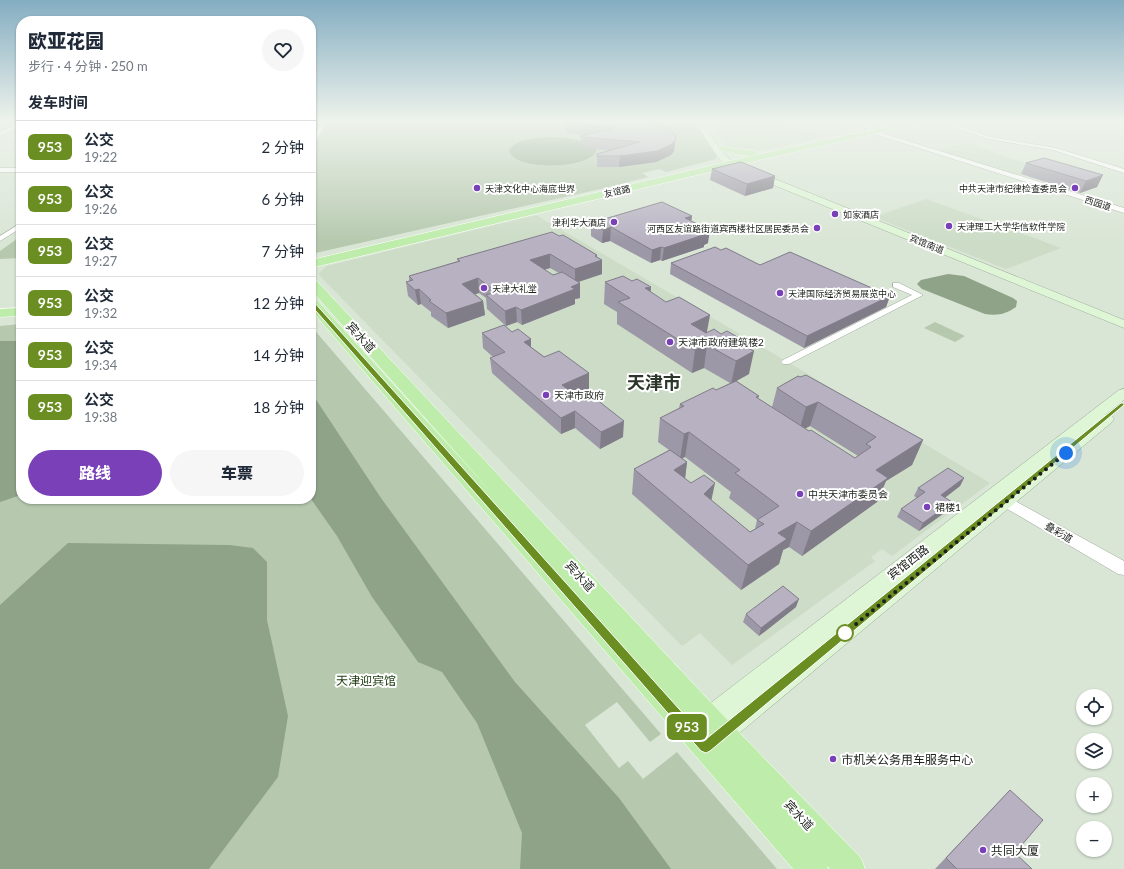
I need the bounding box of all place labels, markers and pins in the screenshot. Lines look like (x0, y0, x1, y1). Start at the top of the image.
marker: 天津文化中心海底世界 (472, 183, 482, 193)
place label: 天津文化中心海底世界 (485, 183, 575, 194)
place label: 中共天津市纪律检查委员会 (959, 183, 1067, 194)
marker: 中共天津市纪律检查委员会 (1070, 183, 1080, 193)
marker: 如家酒店 (830, 209, 840, 219)
place label: 如家酒店 (843, 209, 879, 220)
place label: 津利华大酒店 (552, 217, 606, 228)
marker: 津利华大酒店 (609, 217, 619, 227)
marker: 天津理工大学华信软件学院 (944, 221, 954, 231)
place label: 天津理工大学华信软件学院 (957, 221, 1065, 232)
place label: 河西区友谊路街道宾西楼社区居民委员会 (647, 223, 809, 234)
marker: 河西区友谊路街道宾西楼社区居民委员会 (812, 223, 822, 233)
marker: 天津大礼堂 (479, 283, 489, 293)
place label: 天津大礼堂 (492, 283, 537, 294)
marker: 天津国际经济贸易展览中心 (775, 288, 785, 298)
place label: 天津国际经济贸易展览中心 (788, 288, 896, 299)
place label: 天津市政府建筑楼2 (678, 336, 764, 348)
marker: 天津市政府建筑楼2 (665, 337, 675, 347)
place label: 天津市政府 (554, 389, 604, 401)
marker: 天津市政府 (541, 390, 551, 400)
place label: 中共天津市委员会 (808, 488, 888, 500)
marker: 中共天津市委员会 (795, 489, 805, 499)
place label: 裙楼1 (935, 501, 961, 513)
marker: 裙楼1 (922, 502, 932, 512)
unlabelled marker (836, 624, 854, 642)
place label: 市机关公务用车服务中心 (841, 752, 973, 767)
marker: 市机关公务用车服务中心 (828, 754, 838, 764)
place label: 共同大厦 (991, 843, 1039, 858)
marker: 共同大厦 (978, 845, 988, 855)

